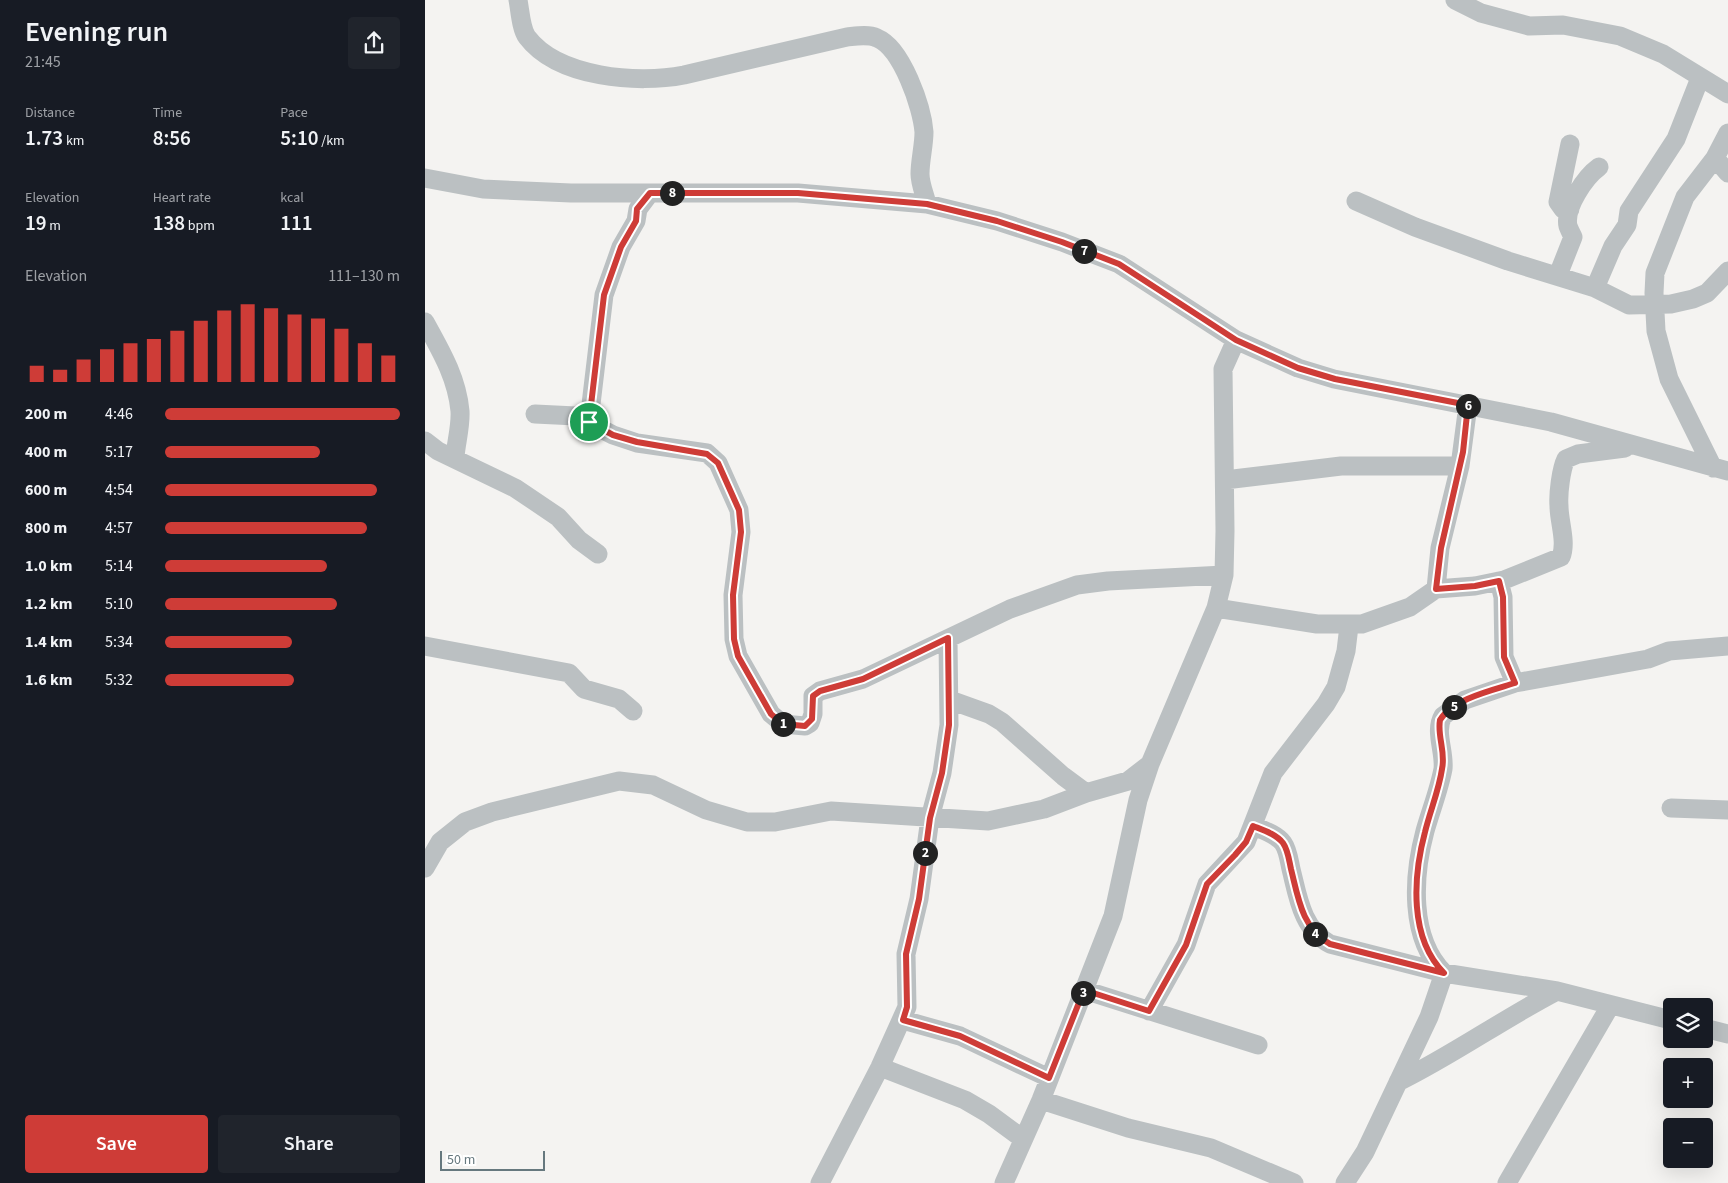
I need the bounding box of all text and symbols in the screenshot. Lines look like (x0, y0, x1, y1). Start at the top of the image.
text: Evening run (25, 12, 168, 52)
button: share (348, 17, 400, 69)
text: 21:45 (25, 51, 61, 73)
text: Distance (25, 103, 75, 123)
text: Time (153, 103, 182, 123)
text: Pace (280, 103, 308, 123)
text: 1.73 (25, 123, 63, 153)
text: 8:56 (153, 123, 191, 153)
text: 5:10 (280, 123, 318, 153)
text: km (63, 131, 84, 151)
text: /km (318, 131, 345, 151)
pin: 8 (659, 180, 685, 206)
text: 8 (669, 183, 676, 203)
text: Elevation (25, 188, 80, 208)
text: Heart rate (153, 188, 211, 208)
text: kcal (280, 188, 304, 208)
text: 19 (25, 208, 47, 238)
text: 138 (153, 208, 185, 238)
text: 111 (280, 208, 313, 238)
text: m (47, 216, 61, 236)
text: bpm (185, 216, 215, 236)
pin: 7 (1071, 238, 1097, 264)
text: 7 (1081, 241, 1088, 261)
text: Elevation (25, 265, 87, 287)
text: 111–130 m (328, 265, 400, 287)
pin: 6 (1455, 394, 1481, 418)
text: 6 (1465, 396, 1472, 416)
pin (568, 401, 610, 443)
text: 200 m (25, 403, 67, 425)
text: 4:46 (105, 403, 133, 425)
icon: arrive (575, 408, 603, 436)
text: 400 m (25, 441, 67, 463)
text: 5:17 (105, 441, 133, 463)
text: 600 m (25, 479, 67, 501)
text: 4:54 (105, 479, 133, 501)
text: 800 m (25, 517, 67, 539)
text: 4:57 (105, 517, 133, 539)
text: 1.0 km (25, 555, 72, 577)
text: 5:14 (105, 555, 133, 577)
text: 1.2 km (25, 593, 72, 615)
text: 5:10 (105, 593, 133, 615)
text: 1.4 km (25, 631, 72, 653)
text: 5:34 (105, 631, 133, 653)
text: 1.6 km (25, 669, 72, 691)
text: 5:32 (105, 669, 133, 691)
pin: 5 (1441, 694, 1467, 720)
text: 5 (1451, 697, 1458, 717)
pin: 1 (771, 712, 795, 736)
text: 1 (780, 714, 787, 734)
pin: 2 (913, 840, 937, 866)
text: 2 (922, 843, 929, 863)
pin: 4 (1303, 922, 1327, 946)
text: 4 (1312, 924, 1319, 944)
pin: 3 (1071, 980, 1095, 1006)
text: 3 (1080, 983, 1087, 1003)
map controls (1663, 998, 1713, 1168)
button: layers (1663, 998, 1713, 1048)
button: + (1663, 1058, 1713, 1108)
button: Save (25, 1115, 208, 1173)
button: Share (218, 1115, 400, 1173)
button: − (1663, 1118, 1713, 1168)
scale bar (440, 1148, 545, 1171)
text: 50 m (447, 1150, 475, 1170)

